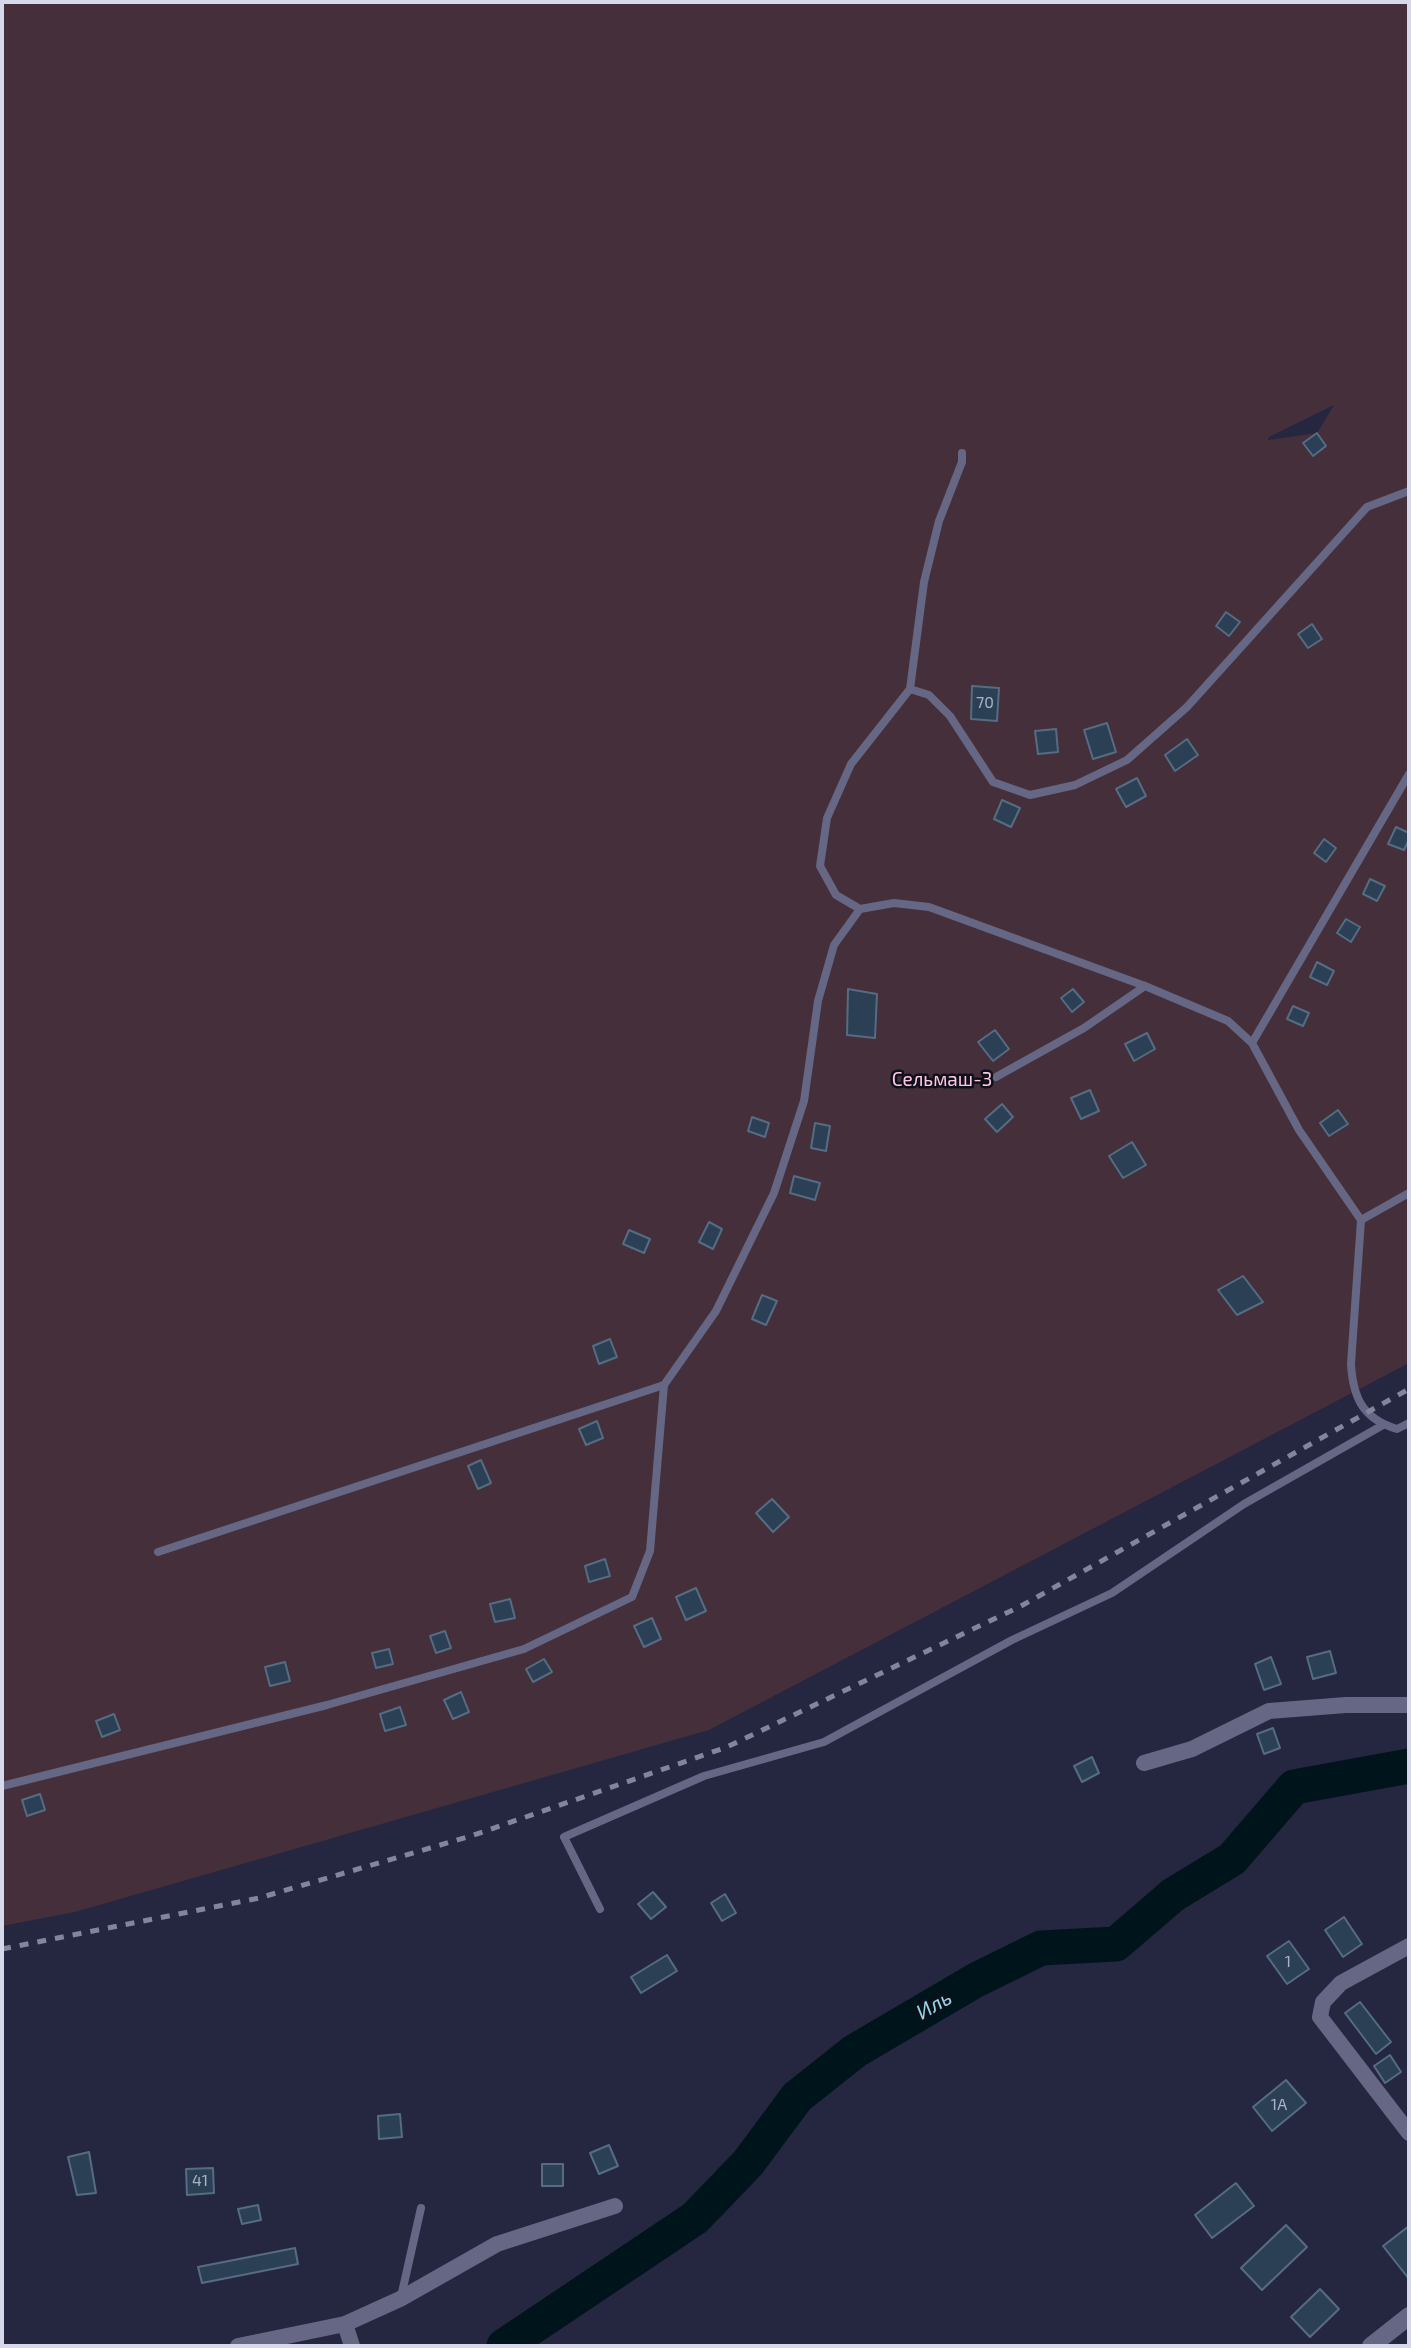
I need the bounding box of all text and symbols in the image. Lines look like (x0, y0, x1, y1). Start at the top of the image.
house number: 70 (976, 693, 994, 713)
park label: Сельмаш-3 (892, 1069, 992, 1091)
house number: 1 (1285, 1952, 1291, 1972)
water label: Иль (912, 1985, 956, 2025)
house number: 1А (1271, 2095, 1287, 2115)
house number: 41 (192, 2171, 208, 2191)

